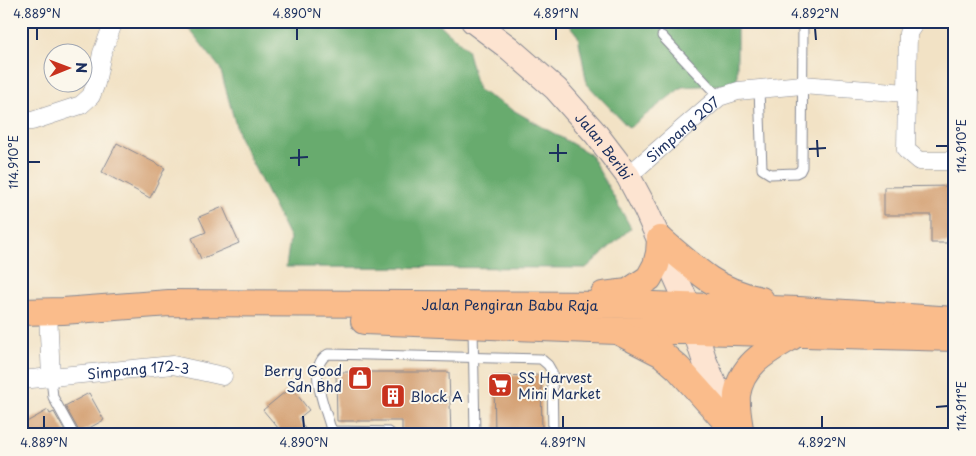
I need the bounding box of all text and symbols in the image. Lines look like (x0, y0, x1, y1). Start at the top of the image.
text: 4.889°N (13, 4, 61, 22)
text: 4.890°N (273, 4, 321, 22)
text: 4.891°N (533, 4, 579, 22)
text: 4.892°N (791, 4, 839, 22)
north arrow (42, 42, 92, 92)
text: N (71, 62, 92, 73)
street label: Simpang 207 (641, 91, 724, 167)
street label: Jalan Beribi (571, 107, 638, 183)
text: 114.910°E (952, 119, 970, 173)
text: 114.910°E (4, 135, 22, 189)
street label: Jalan Pengiran Babu Raja (421, 294, 599, 315)
street label: Simpang 172-3 (86, 354, 192, 384)
place label: Berry Good Sdn Bhd (263, 360, 342, 397)
shop icon: Berry Good Sdn Bhd (347, 365, 373, 391)
place label: SS Harvest Mini Market (518, 367, 601, 404)
supermarket icon: SS Harvest Mini Market (487, 372, 513, 398)
text: 114.911°E (952, 381, 970, 431)
building icon: Block A (380, 383, 406, 409)
place label: Block A (410, 386, 463, 407)
text: 4.889°N (20, 433, 68, 451)
text: 4.890°N (280, 433, 328, 451)
text: 4.891°N (540, 433, 586, 451)
text: 4.892°N (798, 433, 846, 451)

